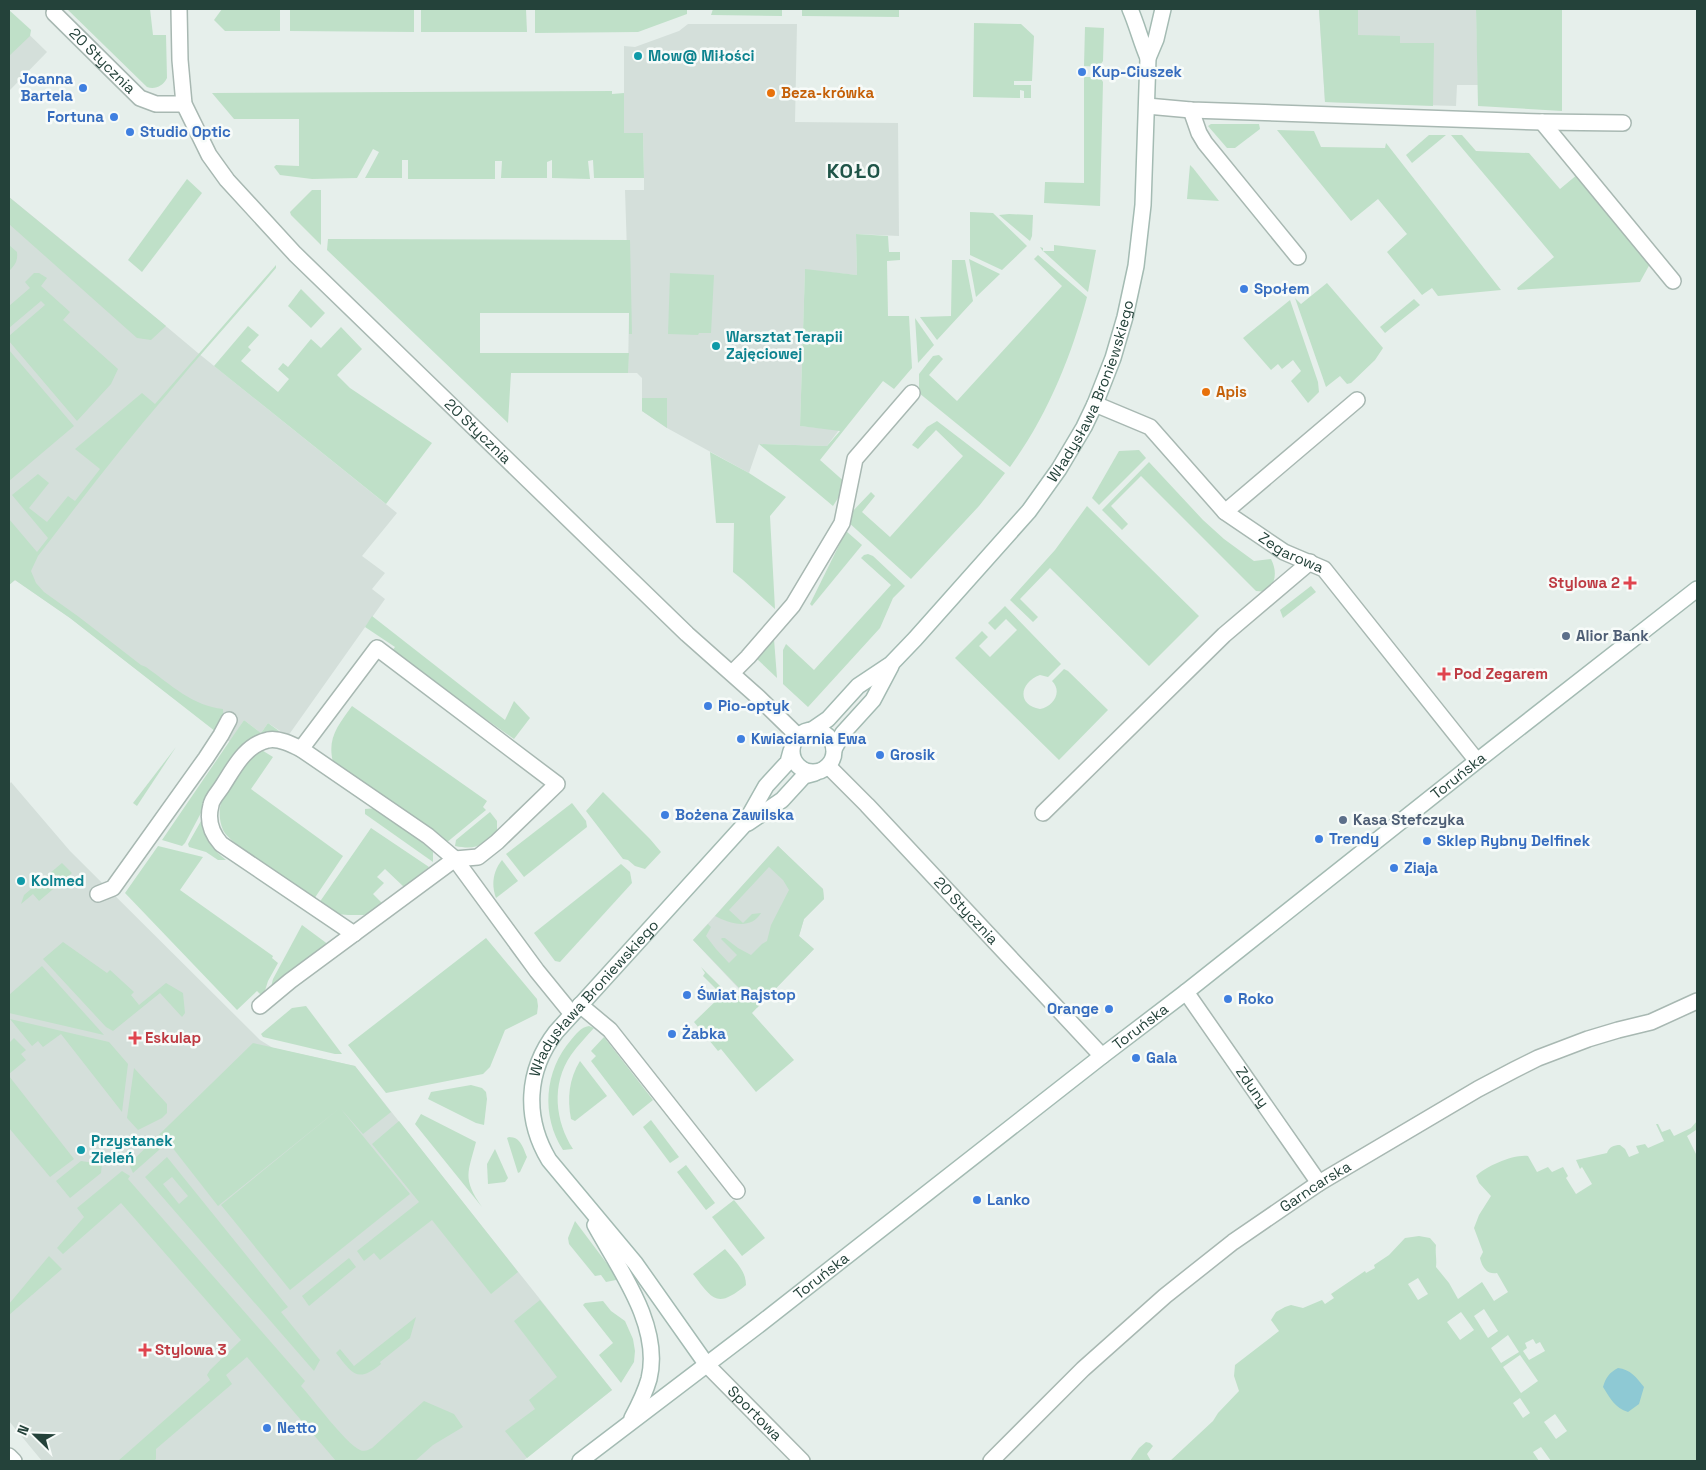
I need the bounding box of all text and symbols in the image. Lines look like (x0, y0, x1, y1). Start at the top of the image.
street label: 20 Stycznia (65, 24, 140, 98)
place label: Mow@ Miłości (648, 46, 755, 65)
marker: Mow@ Miłości (632, 50, 644, 62)
place label: Kup-Ciuszek (1092, 62, 1183, 81)
marker: Kup-Ciuszek (1076, 66, 1088, 78)
place label: Joanna Bartela (19, 69, 73, 105)
marker: Joanna Bartela (77, 82, 89, 94)
place label: Beza-krówka (781, 83, 875, 102)
marker: Beza-krówka (765, 87, 777, 99)
place label: Fortuna (47, 107, 104, 126)
marker: Fortuna (108, 111, 120, 123)
place label: Studio Optic (140, 122, 231, 141)
marker: Studio Optic (124, 126, 136, 138)
district label: KOŁO (827, 158, 881, 184)
place label: Społem (1254, 279, 1310, 298)
marker: Społem (1238, 283, 1250, 295)
street label: Władysława Broniewskiego (1043, 298, 1137, 486)
place label: Warsztat Terapii Zajęciowej (726, 327, 843, 363)
marker: Warsztat Terapii Zajęciowej (710, 340, 722, 352)
place label: Apis (1216, 382, 1247, 401)
marker: Apis (1200, 386, 1212, 398)
street label: 20 Stycznia (441, 394, 516, 468)
street label: Zegarowa (1255, 528, 1327, 577)
place label: Stylowa 2 (1549, 573, 1620, 592)
marker: Stylowa 2 (1624, 577, 1636, 589)
place label: Alior Bank (1576, 626, 1649, 645)
marker: Alior Bank (1560, 630, 1572, 642)
place label: Pod Zegarem (1454, 664, 1548, 683)
marker: Pod Zegarem (1438, 668, 1450, 680)
place label: Pio-optyk (718, 696, 790, 715)
marker: Pio-optyk (702, 700, 714, 712)
place label: Kwiaciarnia Ewa (751, 729, 867, 748)
marker: Kwiaciarnia Ewa (735, 733, 747, 745)
place label: Grosik (890, 745, 936, 764)
street label: Toruńska (1427, 748, 1490, 803)
marker: Grosik (874, 749, 886, 761)
place label: Bożena Zawilska (675, 805, 794, 824)
marker: Bożena Zawilska (659, 809, 671, 821)
place label: Kasa Stefczyka (1353, 810, 1465, 829)
marker: Kasa Stefczyka (1337, 814, 1349, 826)
place label: Trendy (1329, 829, 1379, 848)
place label: Sklep Rybny Delfinek (1437, 831, 1591, 850)
marker: Trendy (1313, 833, 1325, 845)
marker: Sklep Rybny Delfinek (1421, 835, 1433, 847)
place label: Ziaja (1404, 858, 1438, 877)
marker: Ziaja (1388, 862, 1400, 874)
place label: Kolmed (31, 871, 84, 890)
street label: 20 Stycznia (930, 873, 1003, 948)
marker: Kolmed (15, 875, 27, 887)
street label: Władysława Broniewskiego (525, 916, 662, 1079)
place label: Świat Rajstop (697, 985, 796, 1004)
marker: Świat Rajstop (681, 989, 693, 1001)
place label: Roko (1238, 989, 1274, 1008)
marker: Roko (1222, 993, 1234, 1005)
place label: Orange (1047, 999, 1099, 1018)
street label: Toruńska (1108, 999, 1172, 1054)
marker: Orange (1103, 1003, 1115, 1015)
place label: Żabka (682, 1024, 726, 1043)
place label: Eskulap (145, 1028, 201, 1047)
marker: Żabka (666, 1028, 678, 1040)
marker: Eskulap (129, 1032, 141, 1044)
place label: Gala (1146, 1048, 1178, 1067)
marker: Gala (1130, 1052, 1142, 1064)
street label: Zduny (1232, 1063, 1274, 1111)
place label: Przystanek Zieleń (91, 1131, 173, 1167)
marker: Przystanek Zieleń (75, 1144, 87, 1156)
street label: Garncarska (1276, 1156, 1354, 1216)
place label: Lanko (987, 1190, 1030, 1209)
marker: Lanko (971, 1194, 983, 1206)
street label: Toruńska (789, 1248, 853, 1303)
place label: Stylowa 3 (155, 1340, 227, 1359)
marker: Stylowa 3 (139, 1344, 151, 1356)
street label: Sportowa (724, 1381, 787, 1445)
north arrow (10, 1410, 60, 1460)
place label: Netto (277, 1418, 317, 1437)
text: N (13, 1422, 33, 1438)
marker: Netto (261, 1422, 273, 1434)

